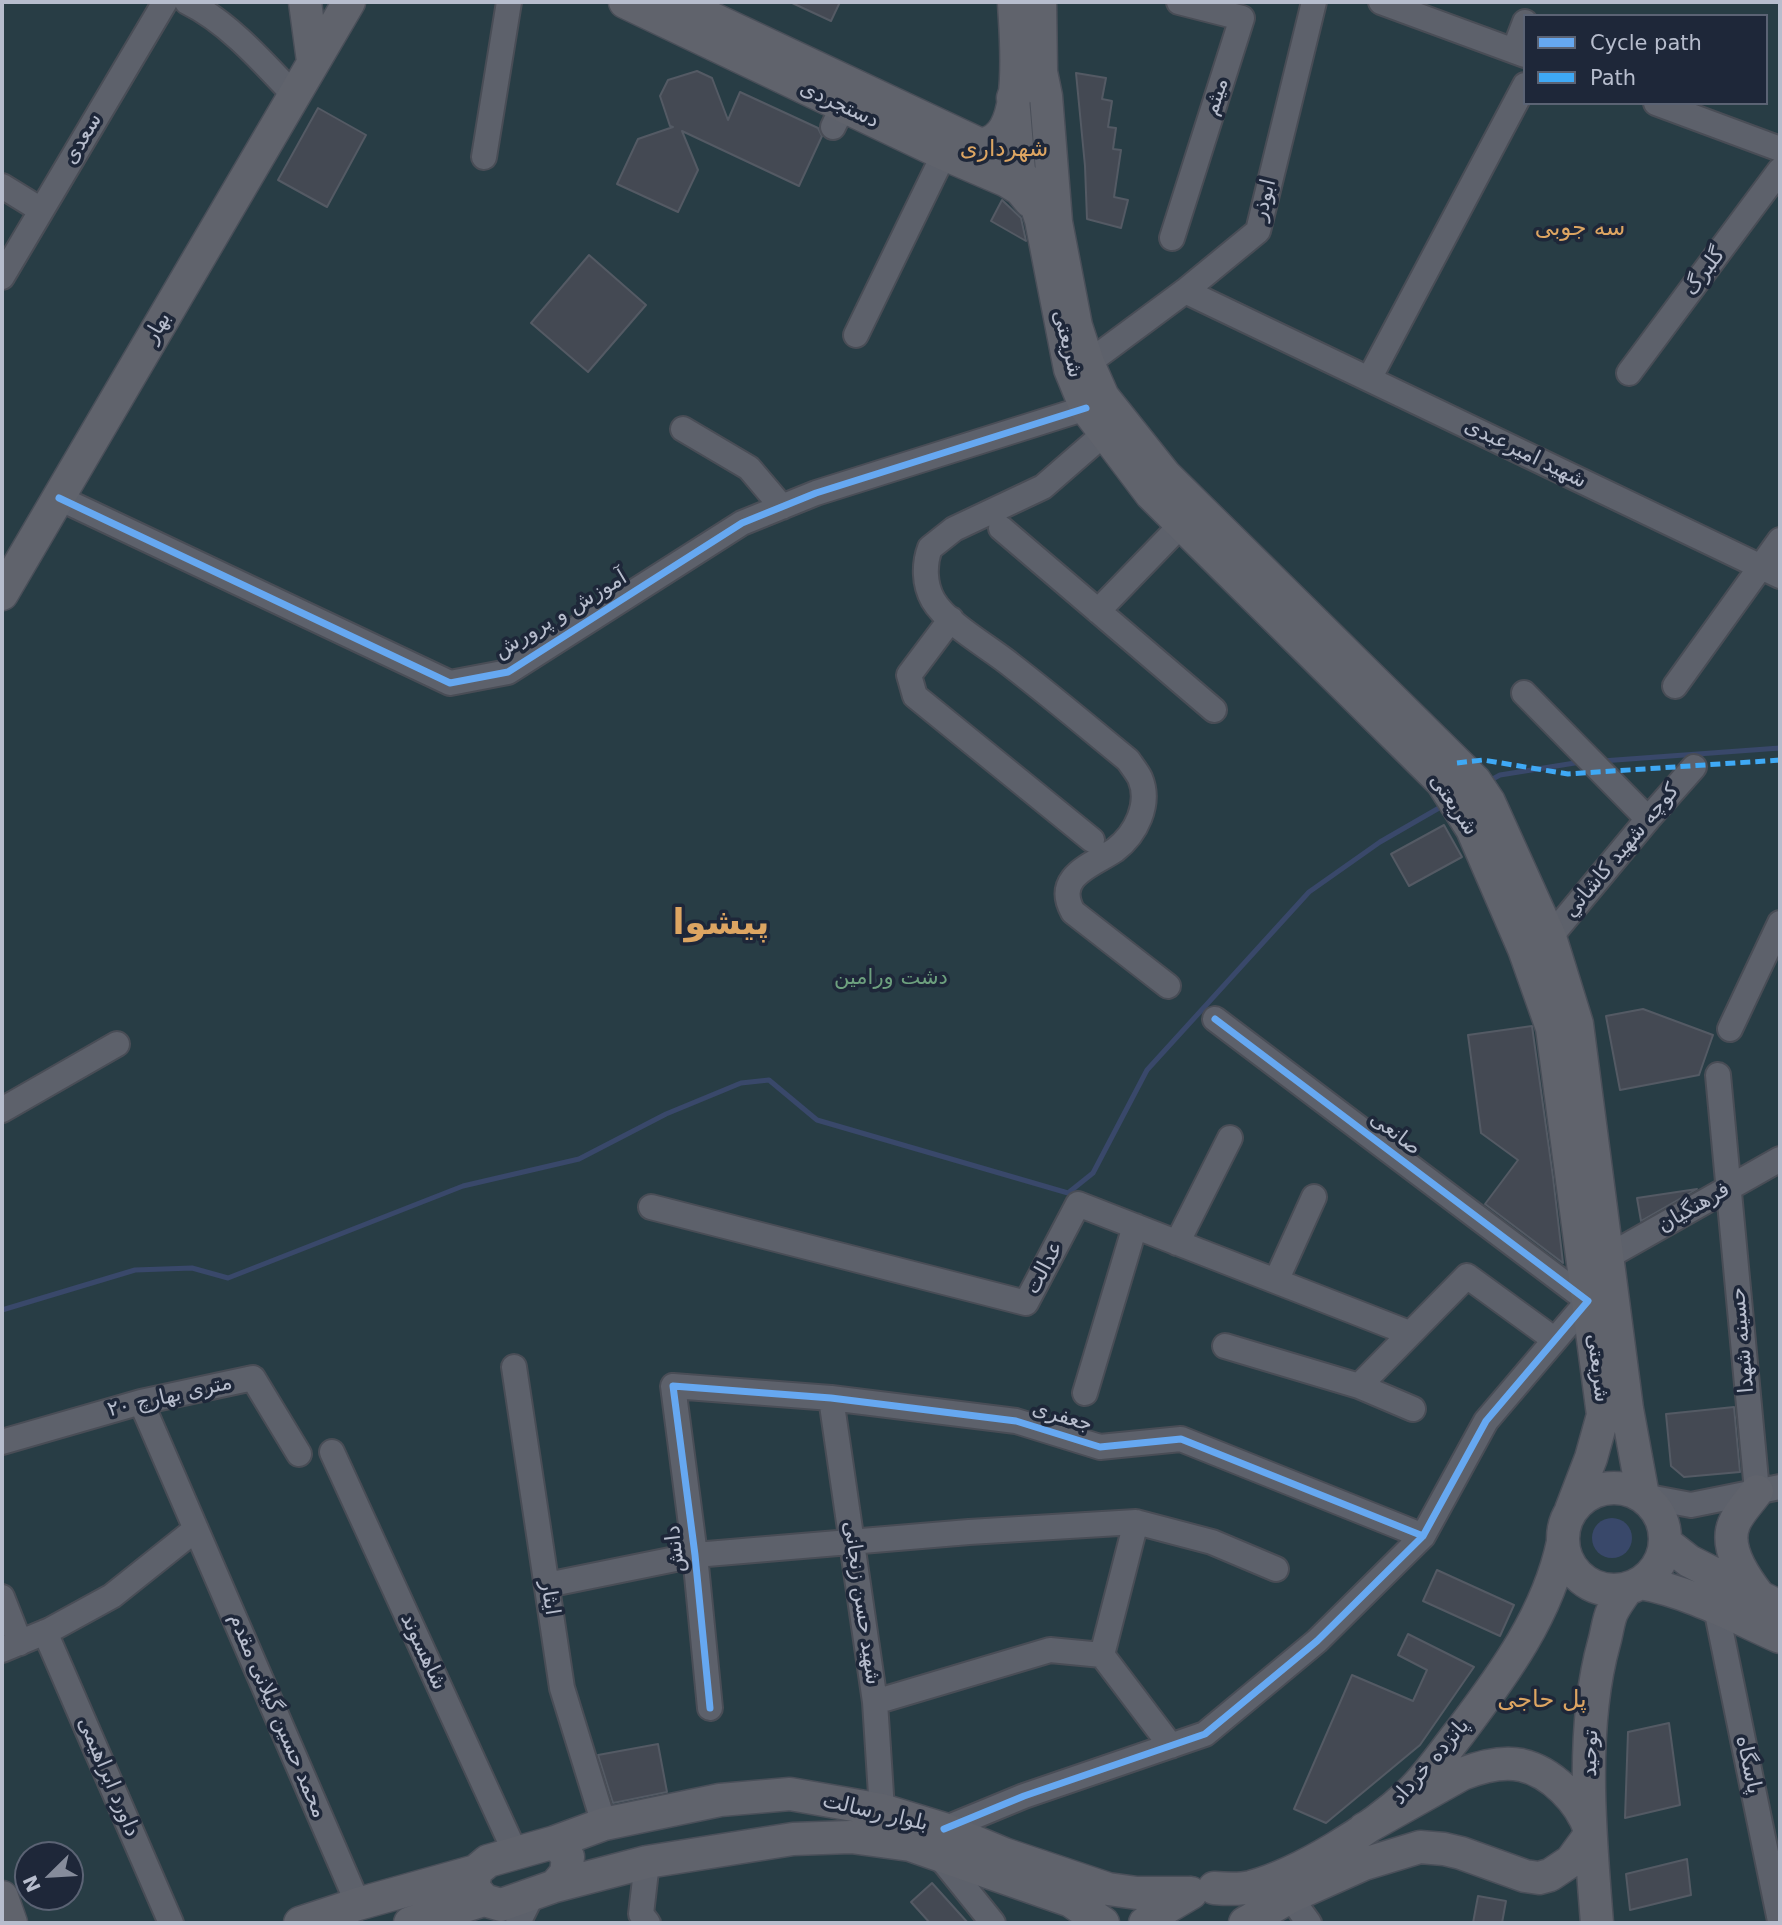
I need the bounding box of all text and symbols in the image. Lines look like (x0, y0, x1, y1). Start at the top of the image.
legend (1523, 14, 1768, 105)
text: Cycle path (1590, 31, 1702, 55)
text: Path (1590, 66, 1636, 90)
street label: میثم (1199, 75, 1235, 119)
street label: دستجردی (796, 76, 882, 134)
street label: سعدی (58, 109, 108, 169)
district label: شهرداری (960, 136, 1048, 164)
street label: ابوذر (1248, 177, 1282, 223)
district label: سه جوبی (1535, 215, 1625, 243)
street label: گلبرگ (1679, 243, 1731, 301)
street label: شریعتی (1046, 307, 1088, 381)
street label: بهار (139, 308, 177, 348)
street label: شهید امیرعبدی (1460, 414, 1590, 494)
street label: آموزش و پرورش (490, 565, 632, 665)
street label: شریعتی (1423, 769, 1483, 841)
street label: كوچه شهيد كاشاني (1559, 779, 1685, 923)
district label: پیشوا (673, 904, 769, 946)
park label: دشت ورامین (834, 966, 948, 992)
street label: صانعی (1364, 1107, 1426, 1161)
street label: فرهنگیان (1654, 1177, 1734, 1239)
street label: عدالت (1021, 1237, 1069, 1299)
street label: حسینه شهدا (1726, 1286, 1760, 1394)
street label: شریعتی (1580, 1332, 1614, 1404)
street label: ۲۰ متری بهارچ (105, 1370, 235, 1424)
street label: جعفری (1029, 1396, 1095, 1438)
street label: شهید حسن زنجانی (837, 1520, 885, 1686)
street label: دانش (661, 1524, 691, 1574)
street label: ایثار (534, 1579, 564, 1617)
street label: محمد حسین گیلانی مقدم (222, 1610, 332, 1822)
street label: شاهسوند (394, 1610, 452, 1694)
district label: پل حاجی (1497, 1687, 1587, 1715)
street label: داورد ابراهیمی (71, 1713, 145, 1841)
street label: پانزده خرداد (1387, 1714, 1475, 1810)
street label: توحید (1578, 1729, 1604, 1777)
street label: پاسگاه (1730, 1734, 1766, 1796)
street label: بلوار رسالت (820, 1789, 930, 1837)
north arrow (14, 1841, 84, 1911)
text: N (18, 1872, 45, 1895)

